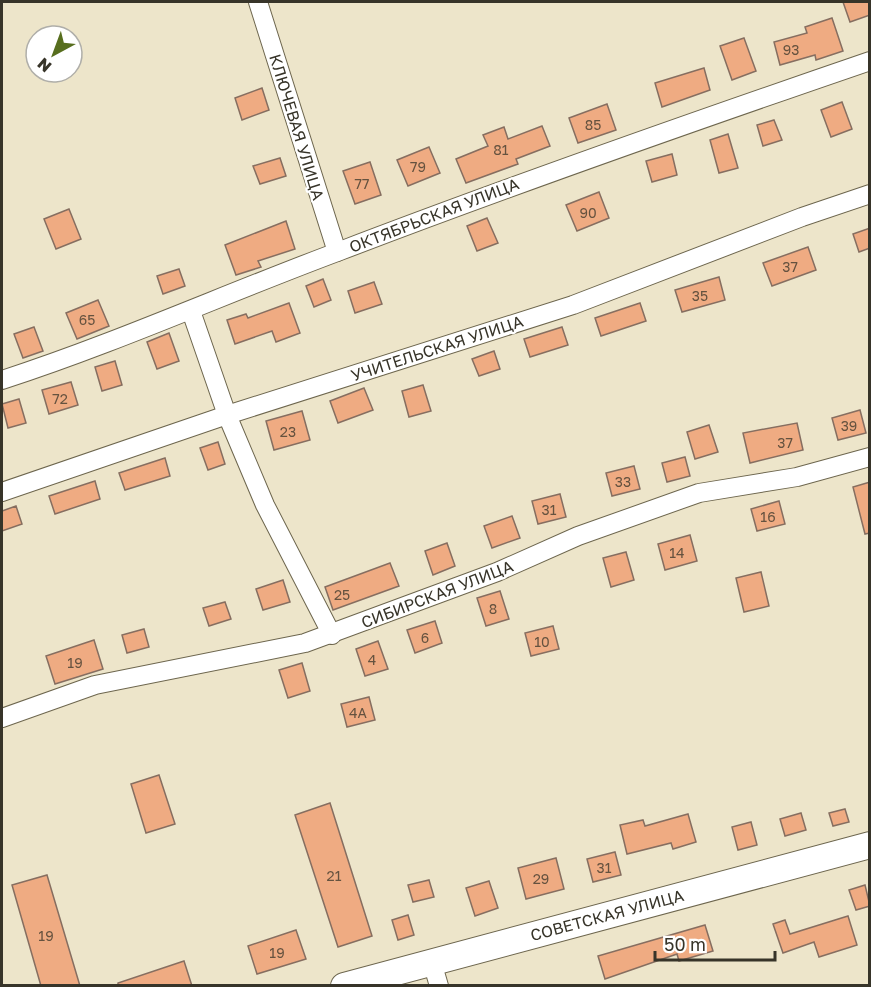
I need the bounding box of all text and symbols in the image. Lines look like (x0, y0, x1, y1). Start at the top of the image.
north arrow (24, 24, 84, 84)
house number: 93 (783, 41, 799, 58)
street label: КЛЮЧЕВАЯ УЛИЦА (265, 52, 329, 203)
text: N (33, 54, 55, 77)
house number: 85 (585, 116, 601, 133)
house number: 81 (493, 141, 509, 158)
house number: 79 (410, 158, 426, 175)
street label: ОКТЯБРЬСКАЯ УЛИЦА (346, 173, 522, 257)
house number: 77 (355, 175, 369, 192)
house number: 90 (579, 204, 597, 221)
house number: 37 (782, 258, 798, 275)
house number: 35 (692, 287, 708, 304)
house number: 65 (79, 311, 95, 328)
street label: УЧИТЕЛЬСКАЯ УЛИЦА (348, 311, 526, 385)
house number: 72 (52, 390, 68, 407)
house number: 39 (841, 417, 857, 434)
house number: 23 (280, 423, 296, 440)
house number: 37 (777, 434, 793, 451)
house number: 33 (615, 473, 631, 490)
house number: 31 (542, 501, 557, 518)
house number: 16 (760, 508, 776, 525)
house number: 14 (669, 544, 685, 561)
street label: СИБИРСКАЯ УЛИЦА (358, 556, 516, 632)
house number: 25 (334, 586, 350, 603)
house number: 8 (489, 600, 497, 617)
house number: 6 (421, 629, 429, 646)
house number: 10 (534, 633, 550, 650)
house number: 4 (368, 651, 376, 668)
house number: 19 (67, 654, 83, 671)
house number: 4А (349, 704, 368, 721)
house number: 31 (597, 859, 612, 876)
house number: 21 (327, 867, 342, 884)
house number: 29 (533, 870, 549, 887)
street label: СОВЕТСКАЯ УЛИЦА (528, 885, 686, 945)
scale bar (655, 924, 775, 962)
house number: 19 (38, 927, 54, 944)
text: 50 m (664, 933, 706, 955)
house number: 19 (269, 944, 285, 961)

